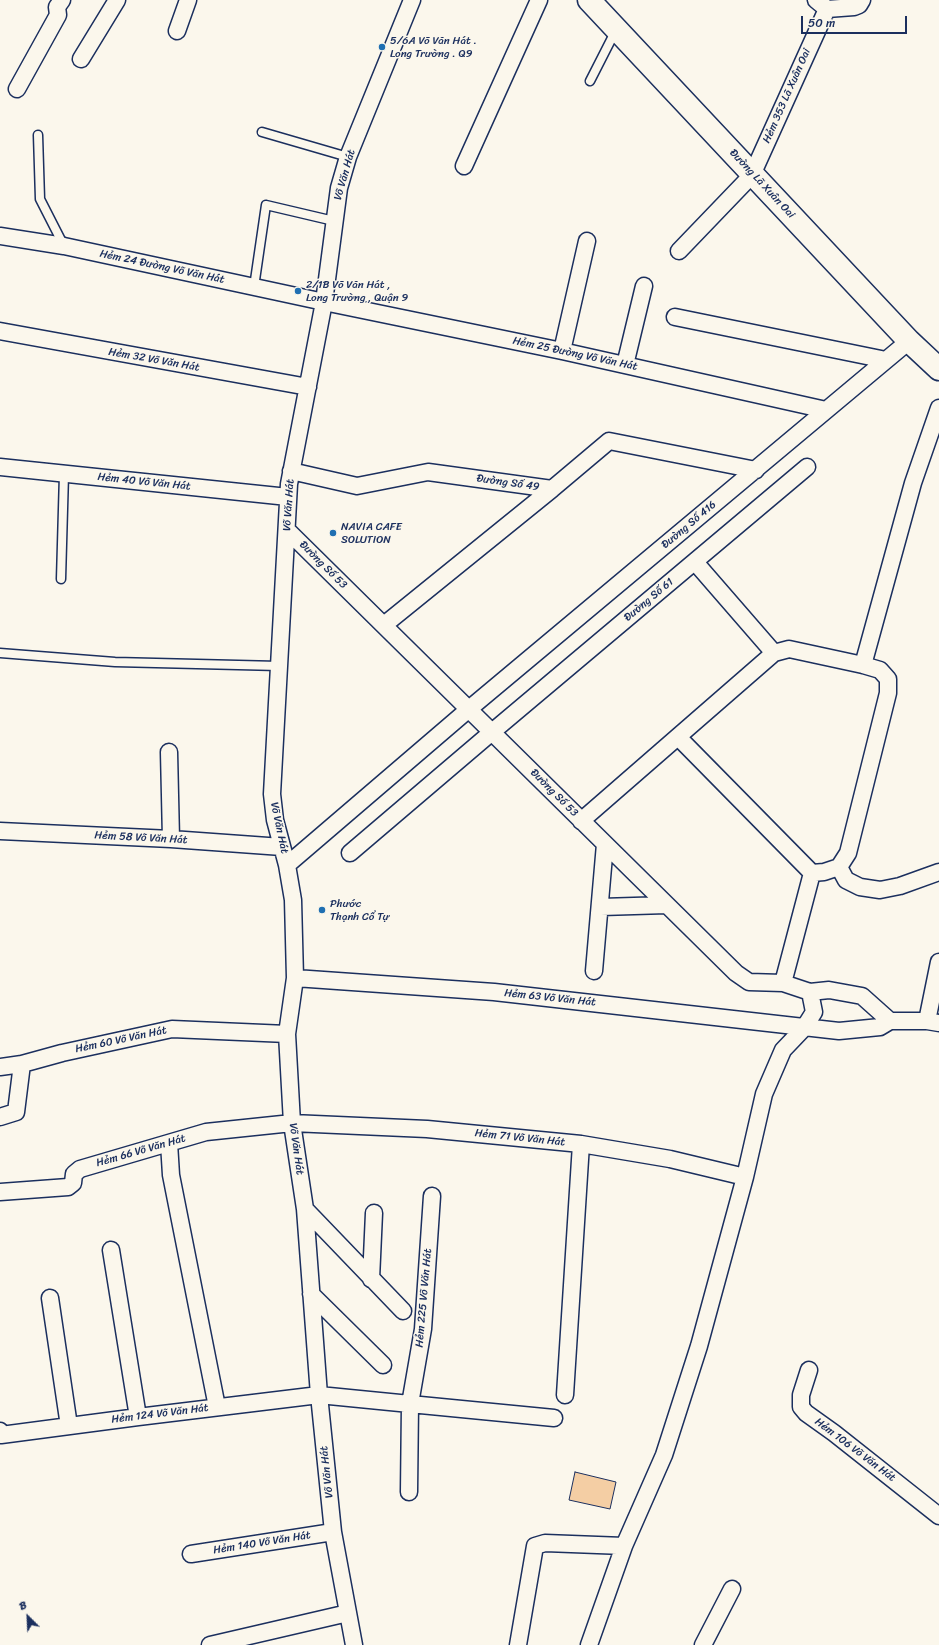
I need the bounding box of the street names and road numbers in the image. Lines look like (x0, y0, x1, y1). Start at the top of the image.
street label: Hẻm 353 Lã Xuân Oai (760, 47, 814, 145)
street label: Đường Lã Xuân Oai (726, 147, 798, 221)
street label: Võ Văn Hát (331, 148, 359, 202)
street label: Hẻm 24 Đường Võ Văn Hát (98, 247, 226, 287)
street label: Hẻm 25 Đường Võ Văn Hát (511, 334, 639, 374)
street label: Hẻm 32 Võ Văn Hát (107, 345, 201, 375)
street label: Hẻm 40 Võ Văn Hát (97, 471, 191, 493)
street label: Đường Số 49 (476, 472, 540, 494)
street label: Võ Văn Hát (281, 478, 297, 532)
street label: Đường Số 416 (659, 498, 719, 552)
street label: Đường Số 53 (296, 538, 350, 592)
street label: Đường Số 61 (622, 575, 676, 625)
street label: Đường Số 53 (527, 766, 581, 820)
street label: Võ Văn Hát (267, 801, 291, 855)
street label: Hẻm 58 Võ Văn Hát (94, 829, 188, 847)
street label: Hẻm 63 Võ Văn Hát (503, 987, 597, 1009)
street label: Hẻm 60 Võ Văn Hát (74, 1024, 168, 1056)
street label: Võ Văn Hát (286, 1122, 306, 1176)
street label: Hẻm 71 Võ Văn Hát (474, 1127, 566, 1149)
street label: Hẻm 66 Võ Văn Hát (95, 1132, 187, 1170)
street label: Hẻm 225 Võ Văn Hát (413, 1248, 435, 1348)
street label: Hẻm 124 Võ Văn Hát (111, 1401, 209, 1427)
street label: Hẻm 106 Võ Văn Hát (812, 1415, 898, 1485)
street label: Võ Văn Hát (318, 1445, 336, 1499)
street label: Hẻm 140 Võ Văn Hát (212, 1529, 312, 1557)

